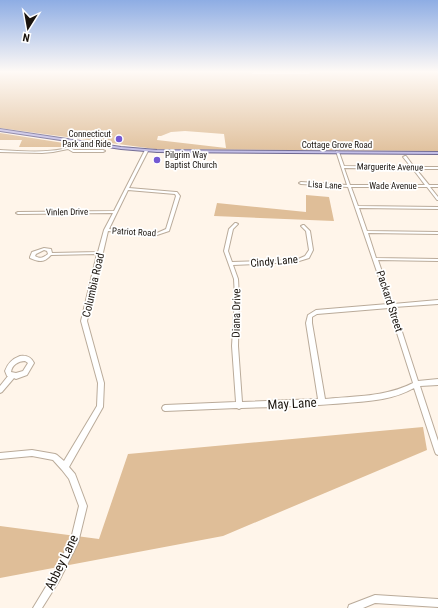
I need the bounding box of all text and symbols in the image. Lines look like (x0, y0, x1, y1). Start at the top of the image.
north arrow (8, 8, 48, 48)
text: N (21, 30, 31, 44)
place label: Connecticut Park and Ride (62, 129, 111, 149)
marker: Connecticut Park and Ride (114, 134, 124, 144)
street label: Cottage Grove Road (302, 140, 372, 150)
place label: Pilgrim Way Baptist Church (165, 150, 217, 170)
marker: Pilgrim Way Baptist Church (152, 155, 162, 165)
street label: Marguerite Avenue (357, 161, 423, 173)
street label: Lisa Lane (308, 179, 342, 191)
street label: Wade Avenue (369, 181, 417, 191)
street label: Vinlen Drive (46, 207, 88, 217)
street label: Patriot Road (112, 226, 156, 238)
street label: Columbia Road (80, 252, 107, 319)
street label: Cindy Lane (250, 253, 298, 270)
street label: Packard Street (374, 269, 406, 333)
street label: Diana Drive (230, 288, 243, 338)
street label: May Lane (267, 395, 317, 412)
street label: Abbey Lane (42, 532, 81, 592)

